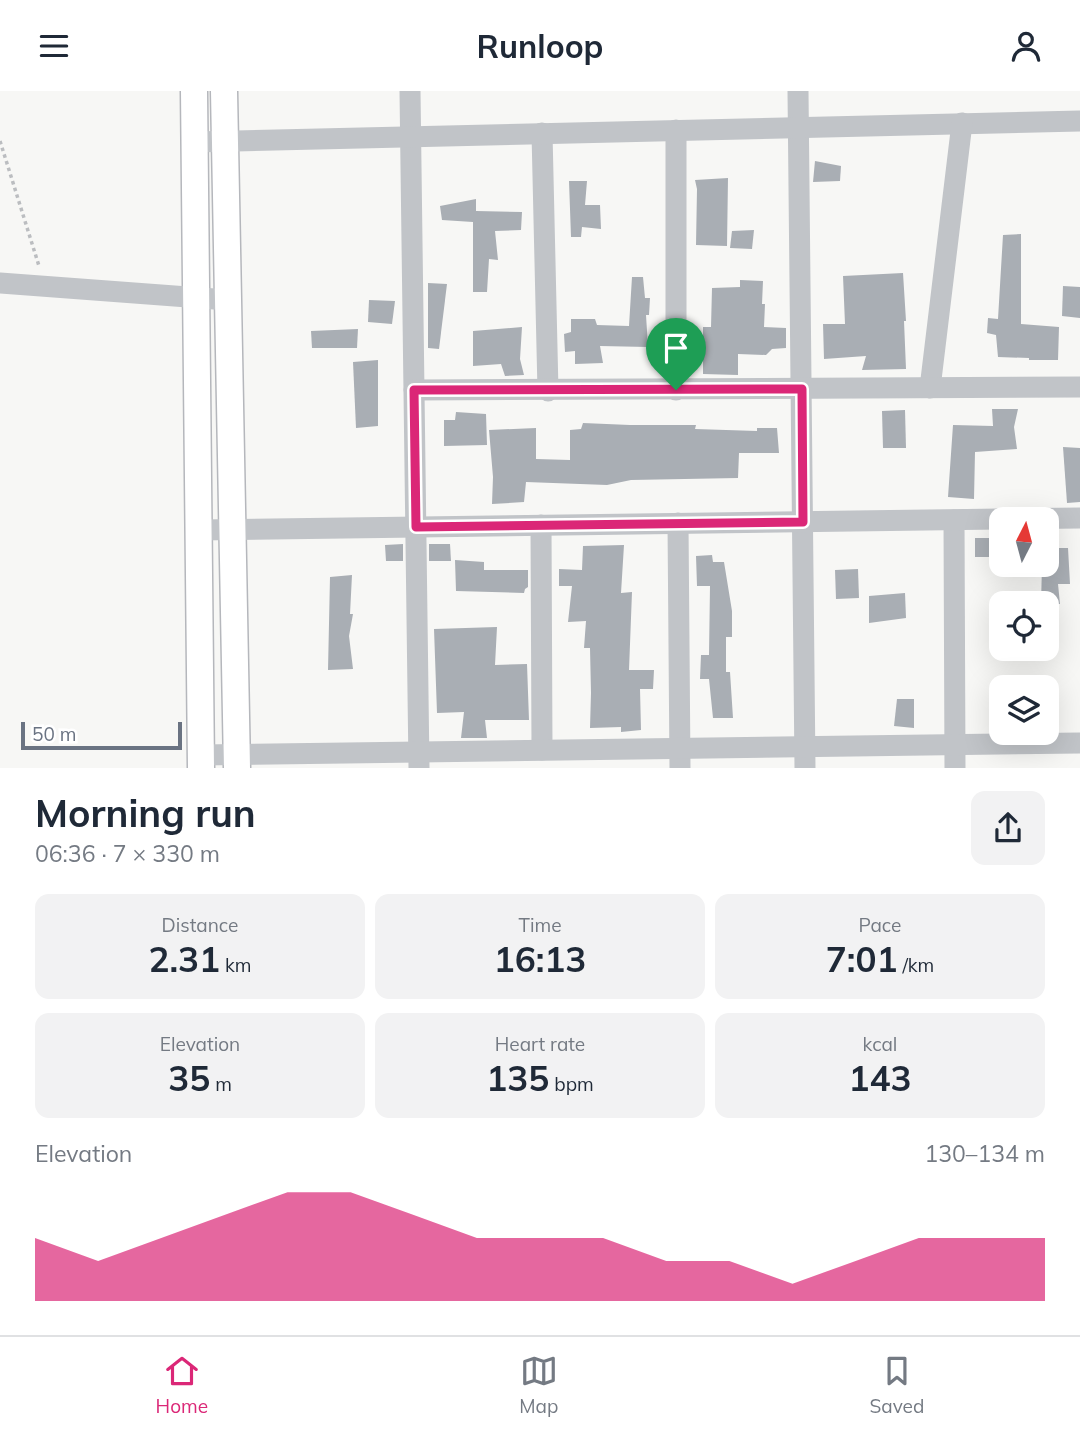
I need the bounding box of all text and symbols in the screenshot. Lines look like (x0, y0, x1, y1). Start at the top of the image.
text: Runloop (477, 26, 603, 66)
icon: menu (35, 27, 73, 65)
icon: person (1007, 27, 1045, 65)
pin (646, 318, 706, 390)
icon: arrive (657, 329, 695, 367)
north arrow (989, 507, 1059, 577)
map controls (989, 507, 1059, 745)
button: locate (989, 591, 1059, 661)
button: layers (989, 675, 1059, 745)
scale bar (21, 719, 182, 751)
text: 50 m (32, 722, 76, 746)
text: Morning run (35, 789, 256, 837)
button: share (971, 791, 1045, 865)
text: 06:36 · 7 × 330 m (35, 839, 220, 868)
text: Distance (162, 913, 238, 937)
text: Time (518, 913, 562, 937)
text: Pace (859, 913, 901, 937)
text: 2.31 (148, 937, 220, 981)
text: 16:13 (494, 937, 586, 981)
text: 7:01 (826, 937, 897, 981)
text: km (220, 953, 252, 977)
text: /km (897, 953, 934, 977)
text: Elevation (160, 1032, 240, 1056)
text: Heart rate (495, 1032, 585, 1056)
text: kcal (863, 1032, 897, 1056)
text: 35 (168, 1056, 210, 1100)
text: 135 (486, 1056, 549, 1100)
text: 143 (848, 1056, 912, 1100)
text: m (210, 1072, 232, 1096)
text: bpm (549, 1072, 594, 1096)
text: Elevation (35, 1139, 132, 1168)
text: 130–134 m (924, 1139, 1045, 1168)
tab: Home (156, 1352, 208, 1418)
tab: Map (519, 1352, 558, 1418)
tab: Saved (870, 1352, 924, 1418)

